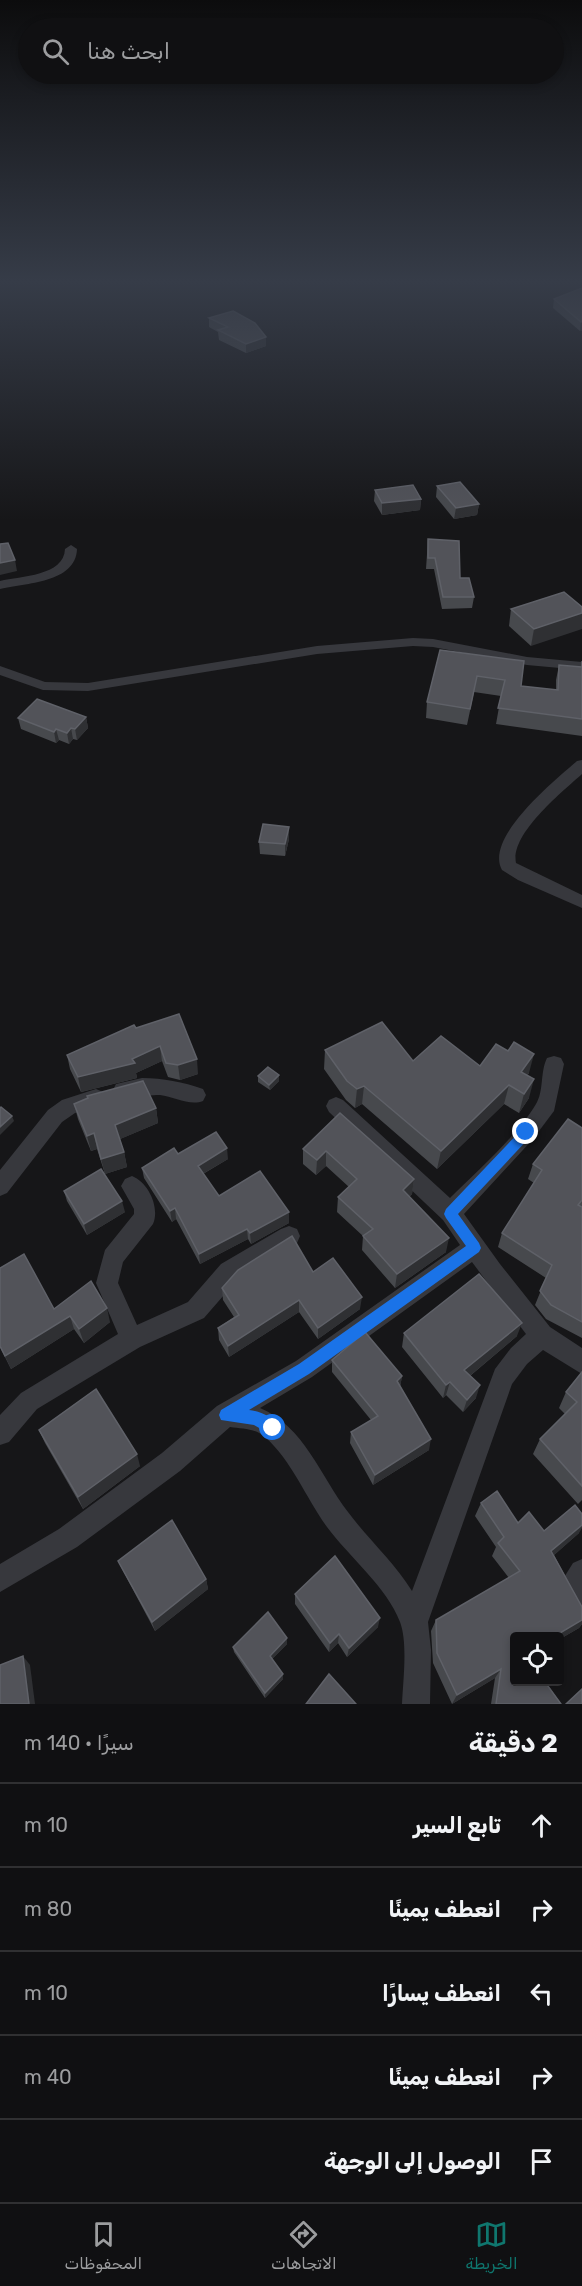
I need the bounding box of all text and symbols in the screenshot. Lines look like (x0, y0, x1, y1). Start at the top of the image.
search box (18, 18, 564, 84)
icon: search (39, 35, 72, 68)
text: ابحث هنا (87, 38, 170, 65)
route end (512, 1118, 538, 1144)
route start (259, 1414, 285, 1440)
map controls (510, 1632, 564, 1686)
button: locate (510, 1632, 564, 1686)
text: 2 دقيقة (469, 1728, 558, 1759)
text: سيرًا · 140 m (24, 1731, 134, 1755)
icon: ahead (525, 1809, 558, 1842)
text: تابع السير (413, 1812, 501, 1839)
text: 10 m (24, 1813, 68, 1837)
icon: right (525, 1893, 558, 1926)
text: انعطف يمينًا (388, 1896, 501, 1923)
text: 80 m (24, 1897, 72, 1921)
icon: left (525, 1977, 558, 2010)
text: انعطف يسارًا (382, 1980, 501, 2007)
text: 10 m (24, 1981, 68, 2005)
icon: right (525, 2061, 558, 2094)
text: انعطف يمينًا (388, 2064, 501, 2091)
text: 40 m (24, 2065, 72, 2089)
icon: arrive (525, 2145, 558, 2178)
text: الوصول إلى الوجهة (324, 2148, 501, 2175)
tab: المحفوظات (64, 2218, 142, 2273)
tab: الاتجاهات (271, 2218, 337, 2273)
tab: الخريطة (466, 2218, 518, 2273)

